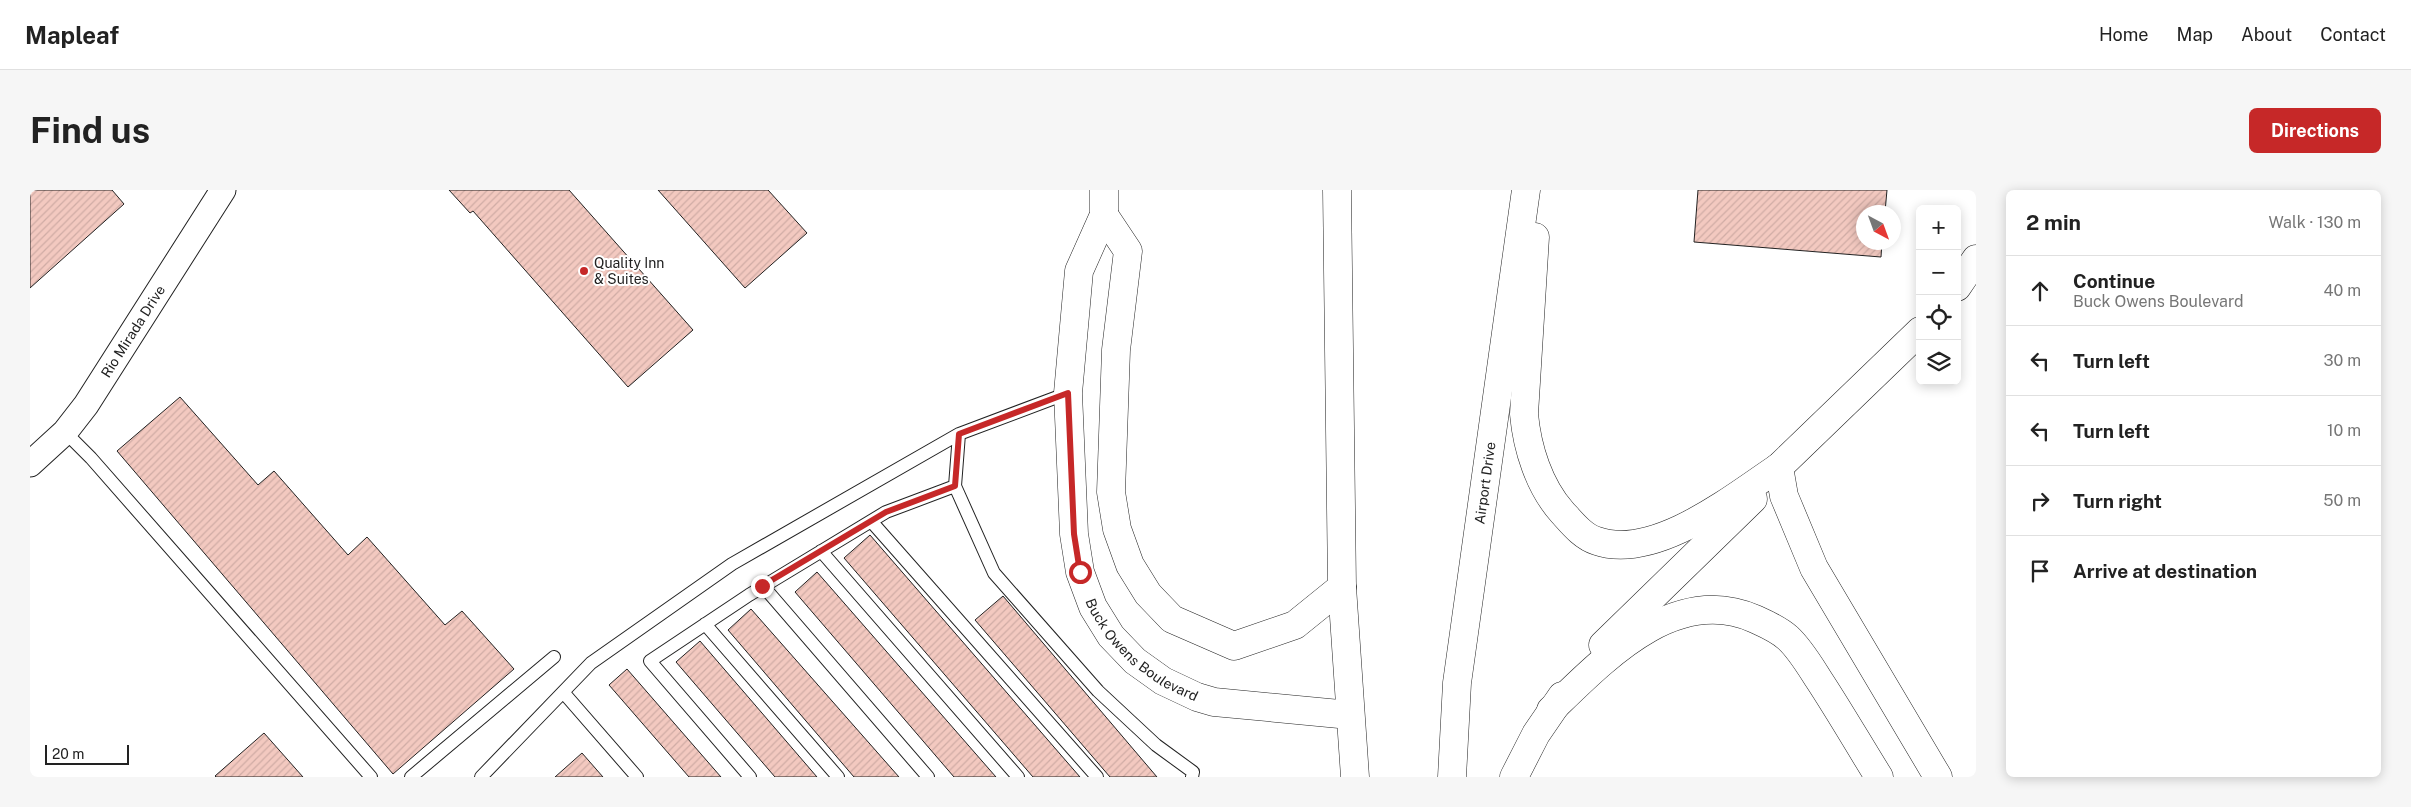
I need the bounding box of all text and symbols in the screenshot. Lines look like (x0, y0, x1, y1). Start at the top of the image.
text: Mapleaf (25, 21, 119, 49)
text: Home (2099, 24, 2149, 45)
text: Map (2177, 24, 2213, 45)
text: About (2241, 24, 2292, 45)
text: Contact (2320, 24, 2386, 45)
button: Directions (2249, 108, 2381, 153)
text: Find us (30, 110, 150, 151)
north arrow (1856, 205, 1901, 250)
map controls (1916, 205, 1961, 385)
button: + (1916, 205, 1961, 250)
text: 2 min (2026, 210, 2081, 235)
text: Walk · 130 m (2268, 213, 2361, 232)
button: − (1916, 250, 1961, 295)
place label: Quality Inn & Suites (594, 255, 664, 287)
marker: Quality Inn & Suites (578, 265, 590, 277)
text: Continue (2073, 270, 2155, 292)
icon: ahead (2026, 277, 2054, 305)
text: 40 m (2323, 281, 2361, 300)
street label: Rio Mirada Drive (98, 282, 168, 380)
text: Buck Owens Boulevard (2073, 292, 2244, 311)
button: locate (1916, 295, 1961, 340)
button: layers (1916, 340, 1961, 385)
icon: left (2026, 347, 2054, 375)
text: Turn left (2073, 350, 2150, 372)
text: 30 m (2324, 351, 2361, 370)
icon: left (2026, 417, 2054, 445)
text: Turn left (2073, 420, 2150, 442)
text: 10 m (2327, 421, 2361, 440)
street label: Airport Drive (1471, 441, 1499, 525)
icon: right (2026, 487, 2054, 515)
text: Turn right (2073, 490, 2162, 512)
text: 50 m (2323, 491, 2361, 510)
icon: arrive (2026, 557, 2054, 585)
text: Arrive at destination (2073, 560, 2257, 582)
route start (1069, 561, 1092, 584)
route end (751, 575, 774, 598)
street label: Buck Owens Boulevard (1083, 596, 1201, 704)
scale bar (45, 742, 129, 765)
text: 20 m (52, 746, 84, 762)

